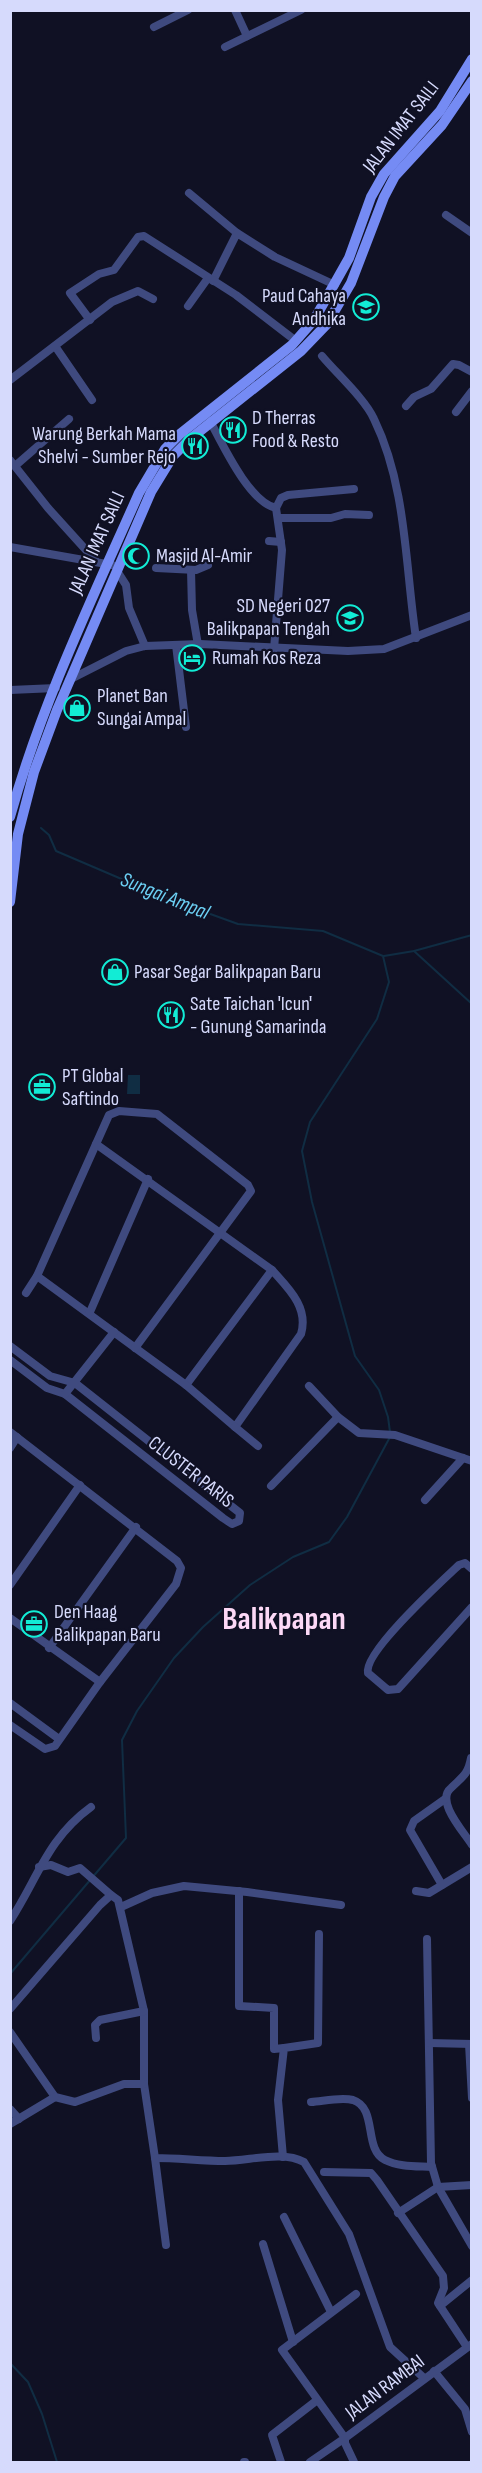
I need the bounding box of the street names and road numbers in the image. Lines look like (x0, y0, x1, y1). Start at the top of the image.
street label: JALAN IMAT SAILI (357, 76, 444, 178)
street label: JALAN IMAT SAILI (63, 488, 130, 599)
street label: CLUSTER PARIS (143, 1431, 239, 1513)
street label: JALAN RAMBAI (340, 2349, 429, 2425)

